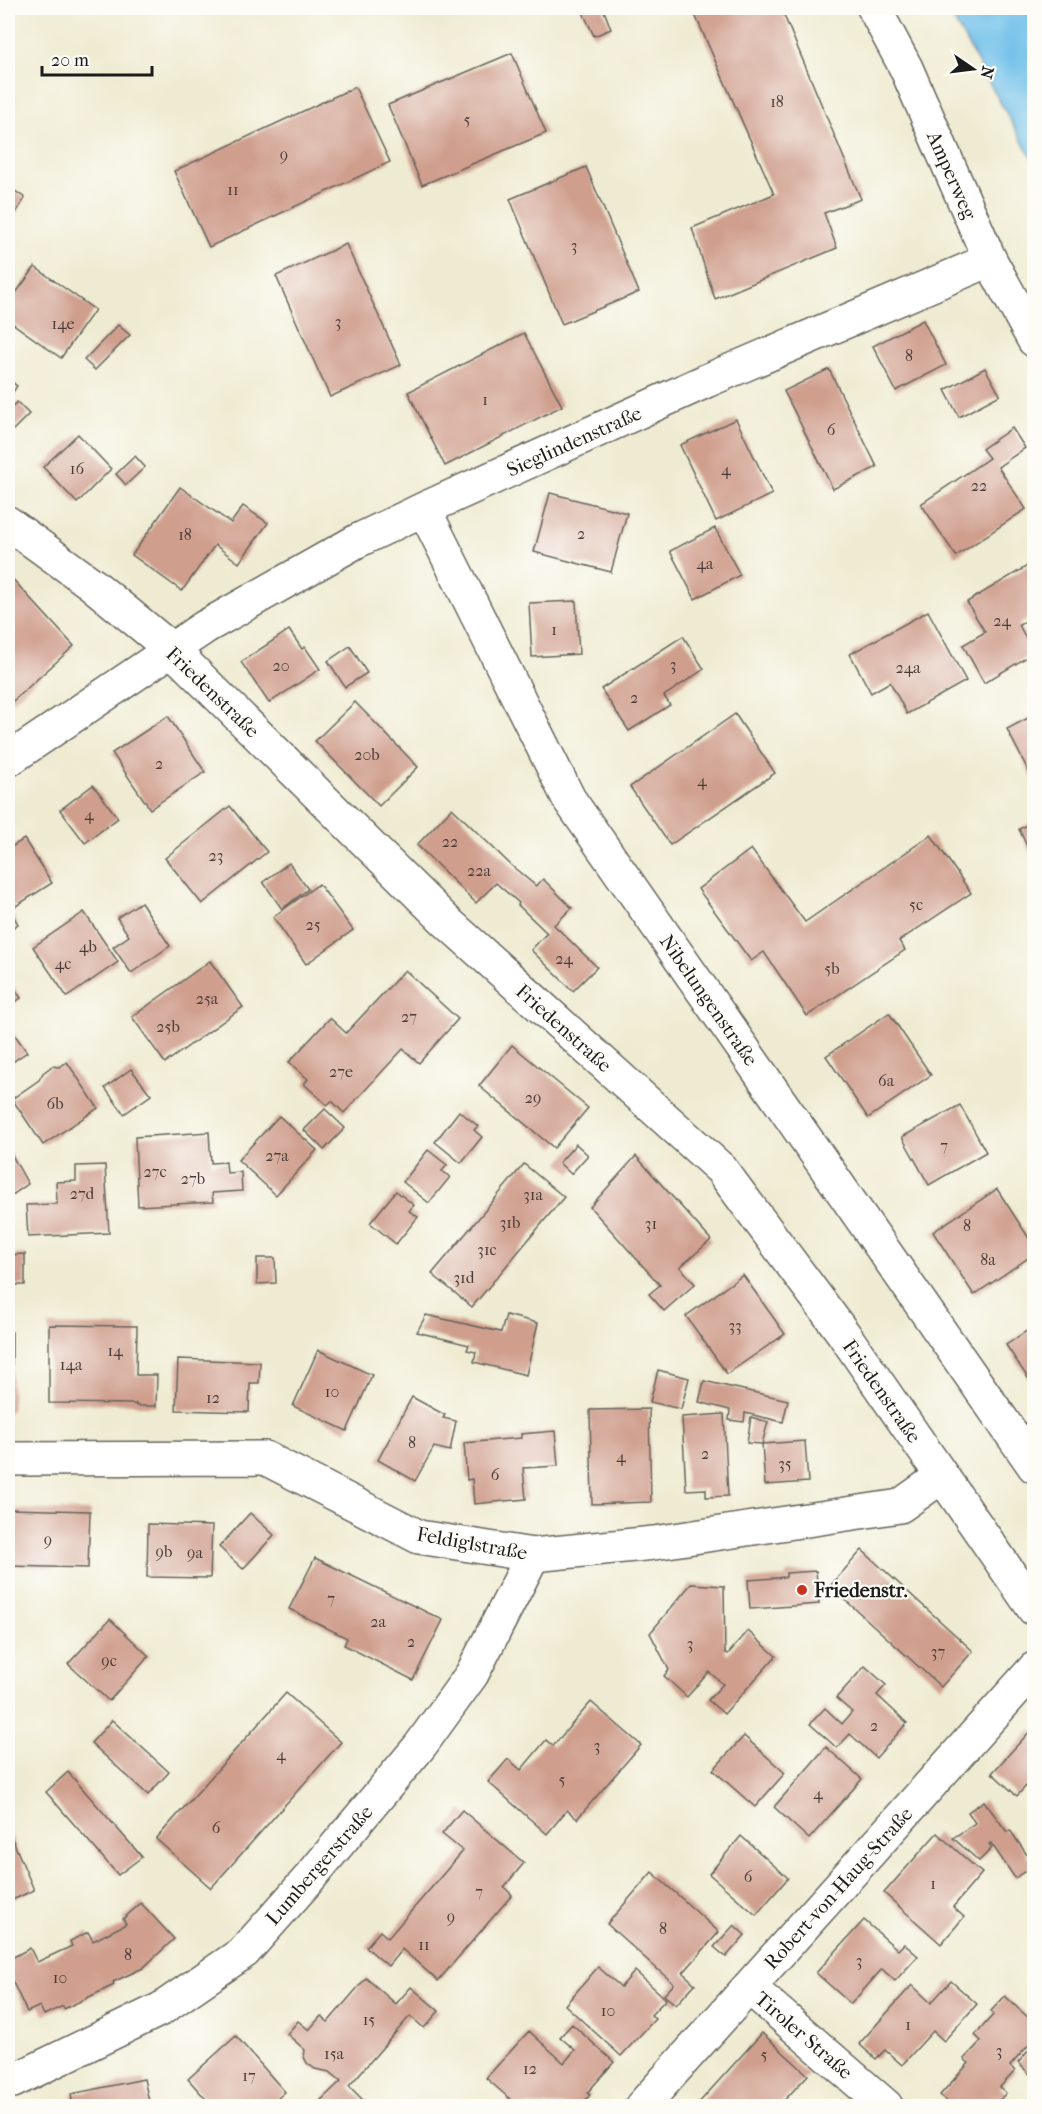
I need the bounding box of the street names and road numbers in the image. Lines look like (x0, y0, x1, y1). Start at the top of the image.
street label: Amperweg (922, 127, 981, 223)
street label: Sieglindenstraße (503, 401, 645, 481)
street label: Friedenstraße (161, 642, 264, 743)
street label: Nibelungenstraße (655, 930, 762, 1070)
street label: Friedenstraße (511, 980, 616, 1077)
street label: Friedenstraße (838, 1335, 926, 1447)
street label: Feldiglstraße (415, 1522, 529, 1565)
street label: Lumbergerstraße (261, 1801, 378, 1930)
street label: Robert-von-Haug-Straße (759, 1802, 917, 1974)
street label: Tiroler Straße (750, 1987, 857, 2084)

